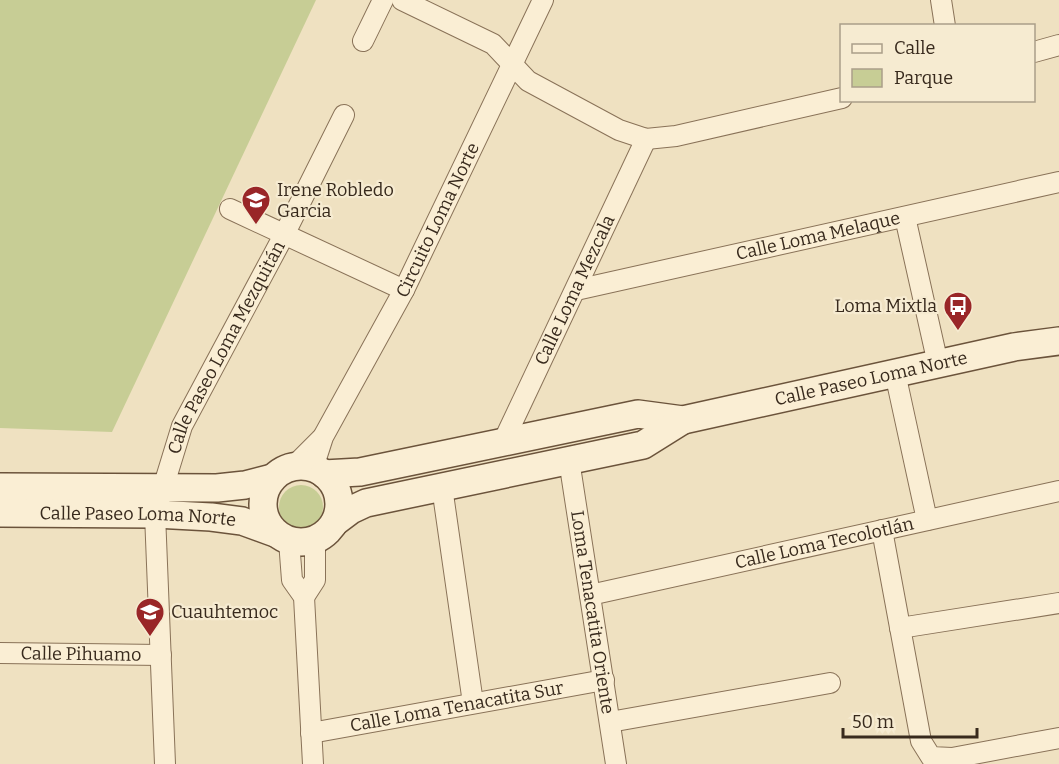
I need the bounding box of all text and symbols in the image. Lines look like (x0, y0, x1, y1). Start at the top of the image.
legend (840, 24, 1035, 102)
text: Calle (894, 37, 935, 59)
text: Parque (894, 67, 953, 89)
street label: Circuito Loma Norte (391, 139, 484, 301)
place label: Irene Robledo Garcia (277, 179, 394, 222)
school or university icon: Irene Robledo Garcia (240, 184, 272, 226)
street label: Calle Loma Melaque (734, 207, 902, 265)
street label: Calle Loma Mezcala (530, 211, 620, 369)
street label: Calle Paseo Loma Mezquitán (163, 237, 290, 457)
bus stop icon: Loma Mixtla (942, 290, 974, 332)
place label: Loma Mixtla (834, 295, 937, 317)
street label: Calle Paseo Loma Norte (773, 347, 969, 410)
street label: Calle Paseo Loma Norte (40, 502, 237, 531)
street label: Loma Tenacatita Oriente (566, 509, 619, 715)
street label: Calle Loma Tecolotlán (733, 512, 916, 574)
school or university icon: Cuauhtemoc (134, 596, 166, 638)
place label: Cuauhtemoc (171, 601, 278, 623)
street label: Calle Pihuamo (21, 642, 141, 666)
street label: Calle Loma Tenacatita Sur (348, 677, 565, 737)
scale bar (843, 701, 976, 739)
text: 50 m (852, 711, 894, 733)

